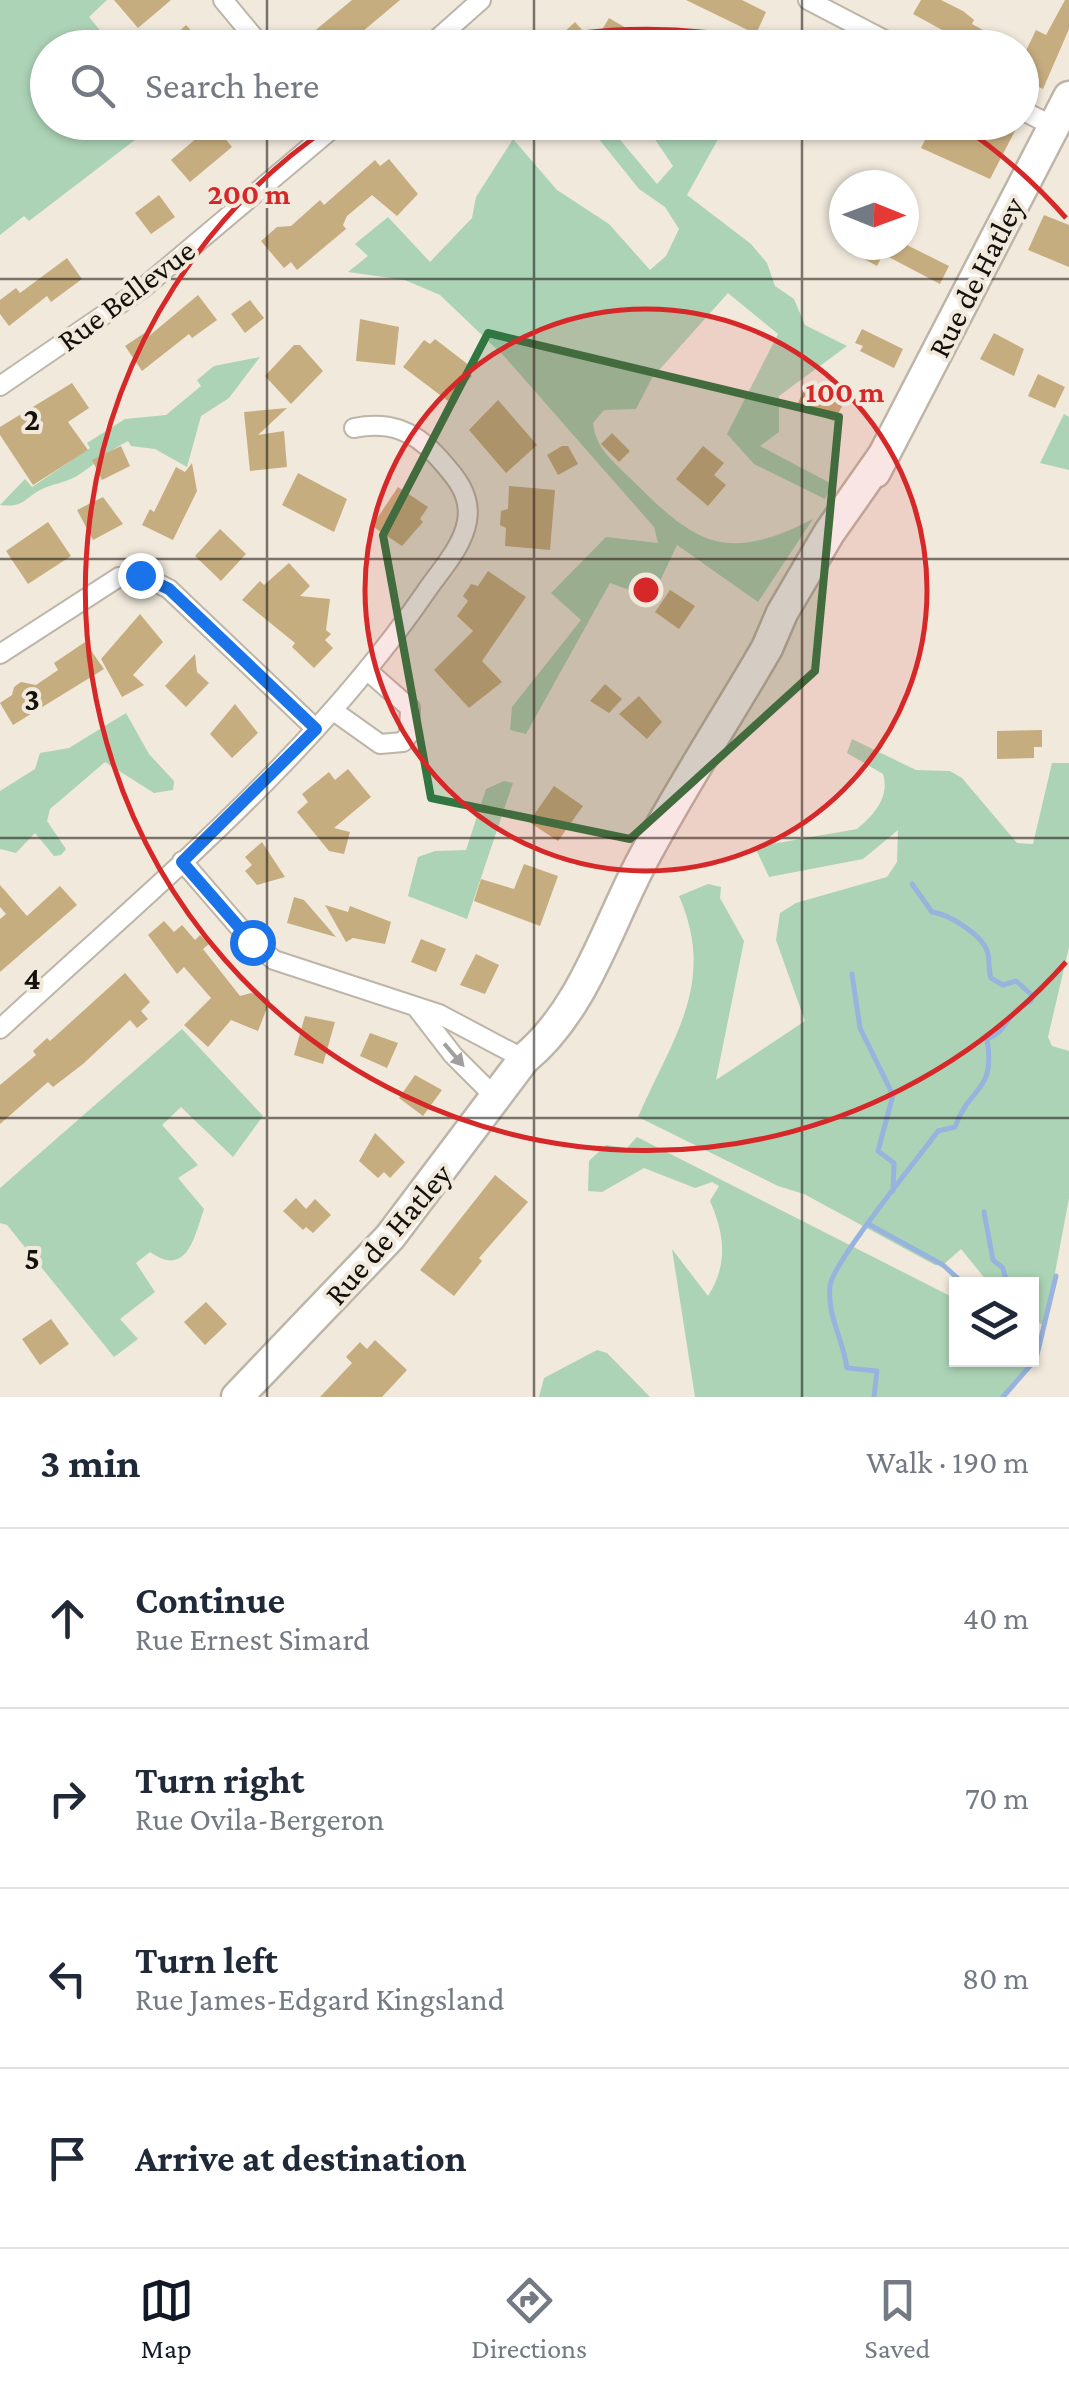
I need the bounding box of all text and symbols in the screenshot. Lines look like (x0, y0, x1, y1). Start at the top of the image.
search box (30, 30, 1039, 140)
icon: search (65, 58, 120, 113)
text: Search here (145, 64, 319, 106)
north arrow (829, 170, 919, 260)
text: 200 m (208, 177, 291, 210)
street label: Rue de Hatley (920, 191, 1032, 363)
street label: Rue Bellevue (50, 232, 202, 358)
text: 100 m (806, 375, 885, 408)
text: 2 (24, 401, 40, 437)
route end (118, 553, 164, 599)
centre of rings (628, 572, 664, 608)
text: 3 (24, 681, 40, 717)
route start (230, 920, 276, 966)
text: 4 (23, 960, 41, 996)
one-way arrow (442, 1042, 464, 1067)
street label: Rue de Hatley (317, 1156, 459, 1312)
text: 5 (24, 1240, 40, 1276)
map controls (949, 1277, 1039, 1367)
button: layers (949, 1277, 1039, 1367)
text: 3 min (40, 1439, 140, 1486)
text: Walk · 190 m (866, 1444, 1029, 1480)
text: Continue (135, 1579, 285, 1621)
icon: ahead (40, 1591, 95, 1646)
text: 40 m (963, 1600, 1029, 1636)
text: Rue Ernest Simard (135, 1621, 370, 1657)
text: Turn right (135, 1759, 304, 1801)
icon: right (40, 1771, 95, 1826)
text: 70 m (965, 1780, 1029, 1816)
text: Rue Ovila-Bergeron (135, 1801, 384, 1837)
text: Turn left (135, 1939, 278, 1981)
icon: left (40, 1951, 95, 2006)
text: 80 m (962, 1960, 1029, 1996)
text: Rue James-Edgard Kingsland (135, 1981, 505, 2017)
icon: arrive (40, 2131, 95, 2186)
text: Arrive at destination (135, 2137, 467, 2179)
tab: Map (139, 2273, 194, 2364)
tab: Directions (471, 2273, 587, 2364)
tab: Saved (865, 2273, 930, 2364)

